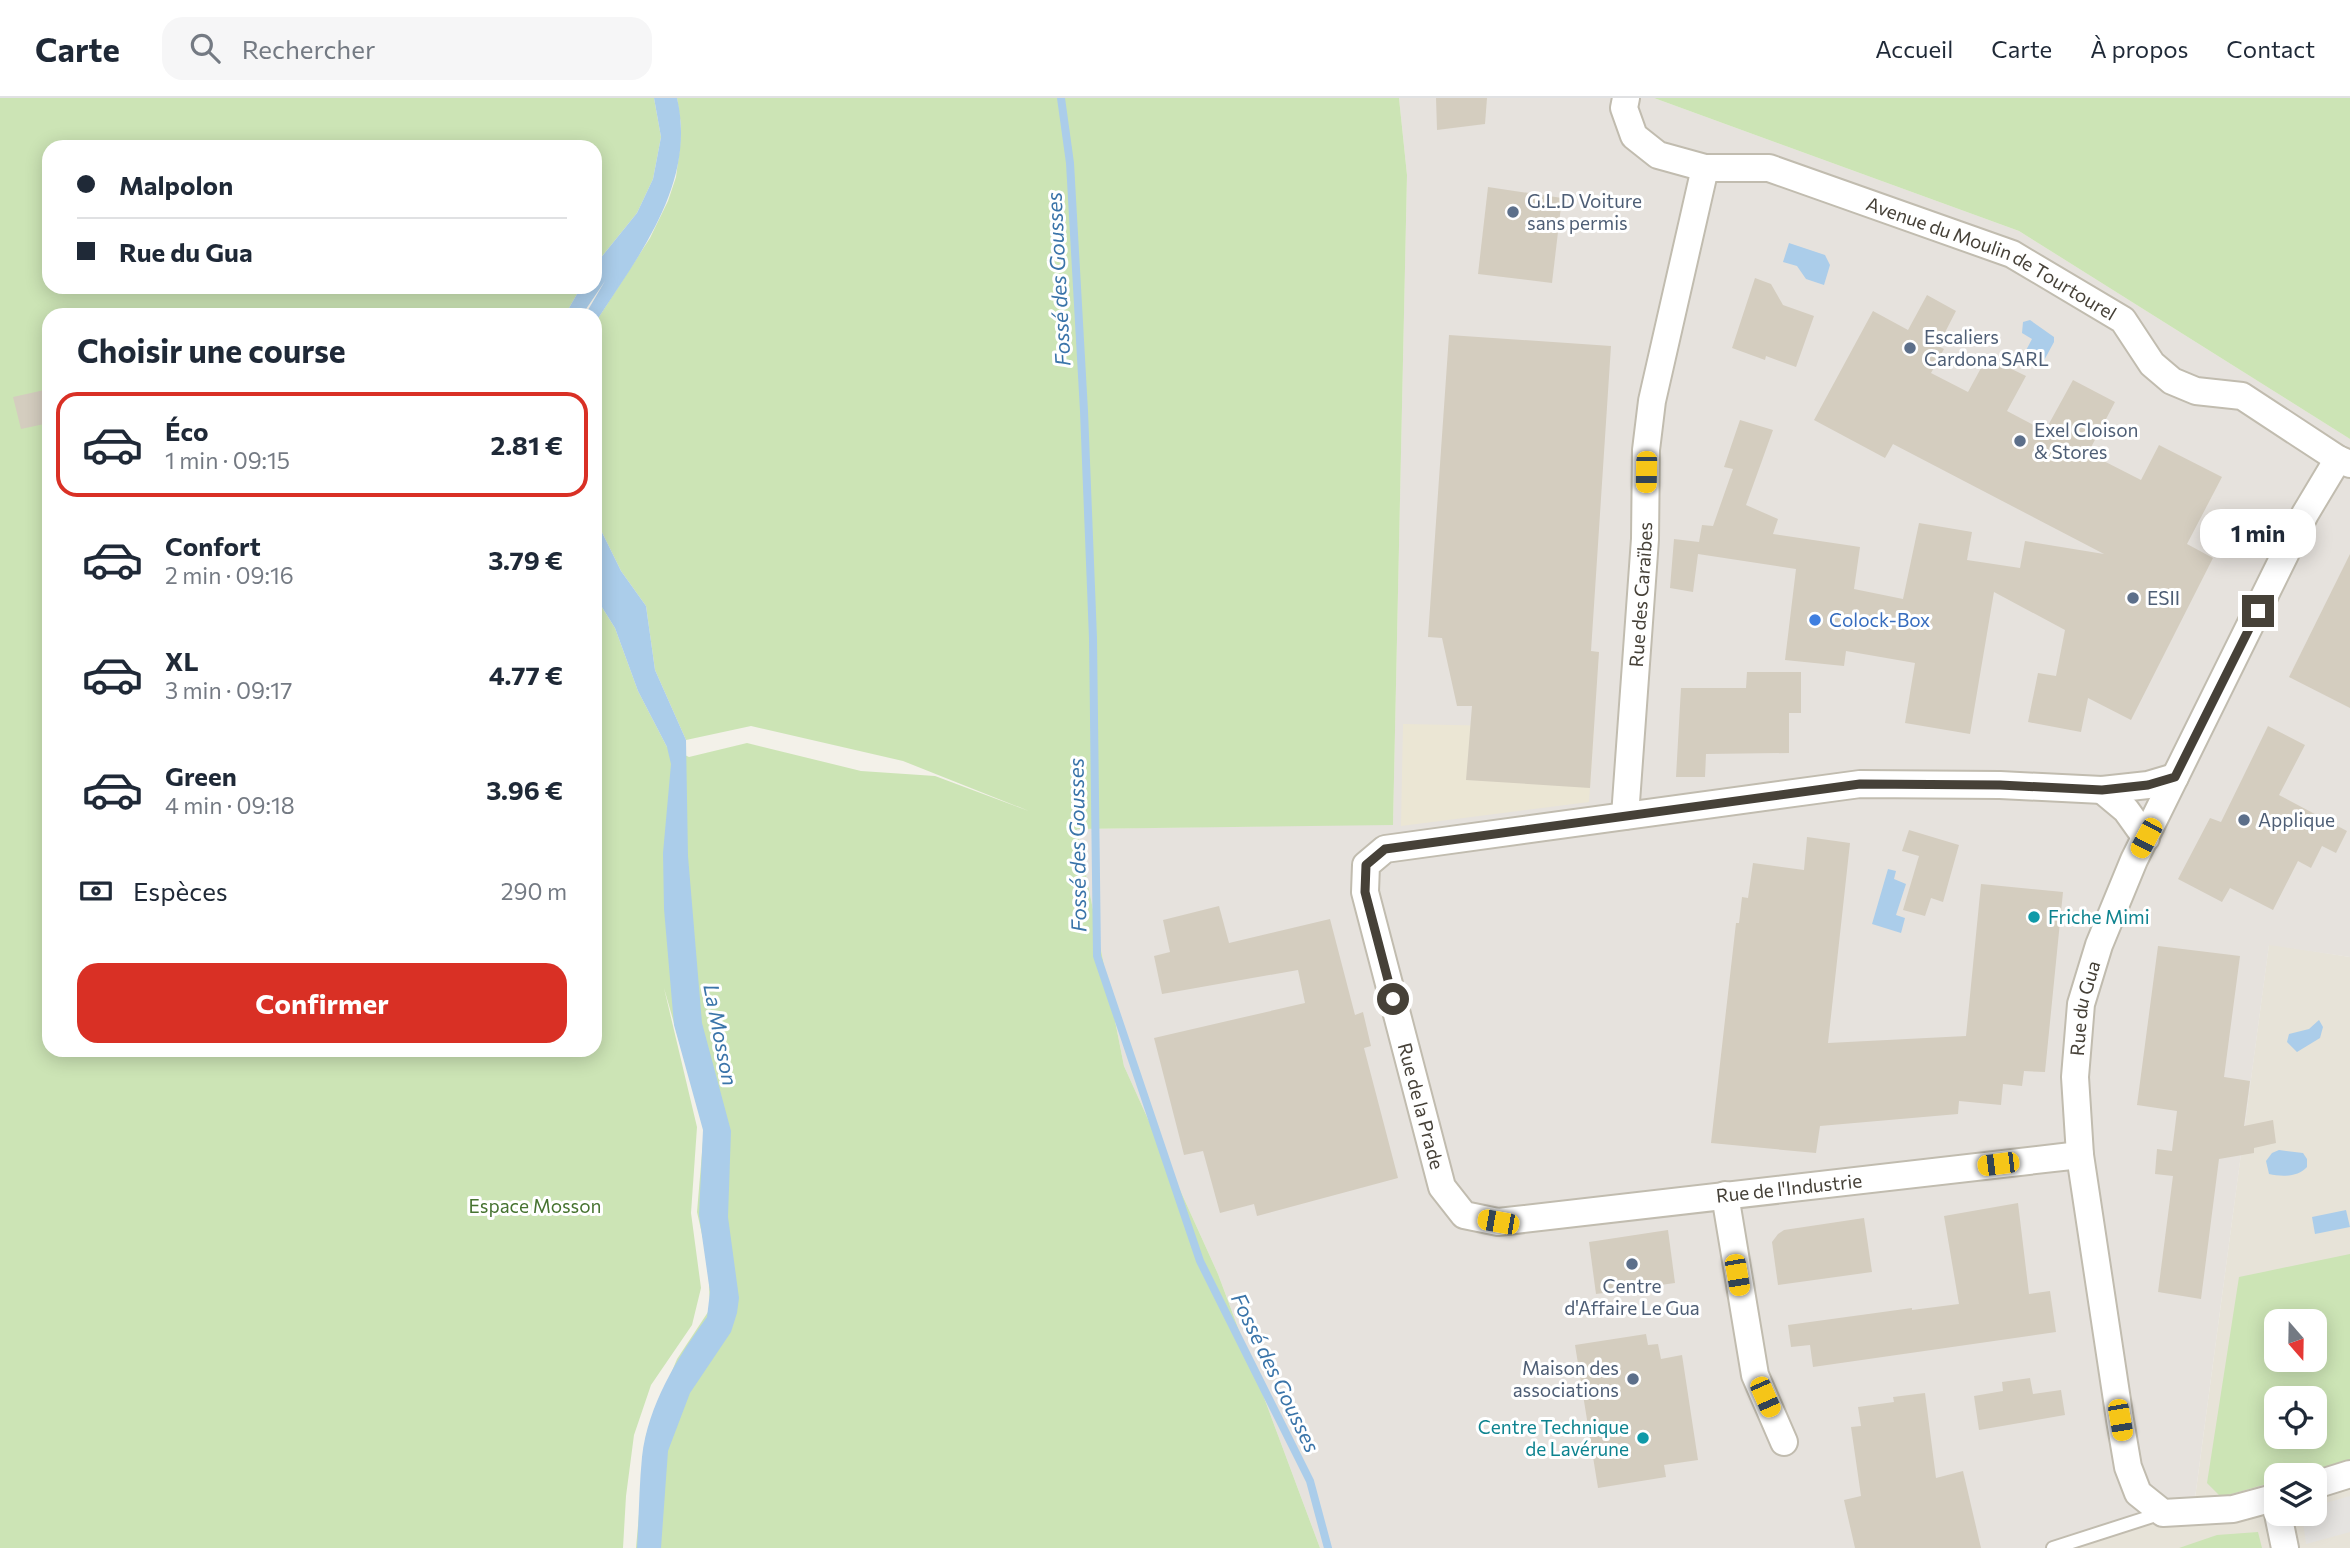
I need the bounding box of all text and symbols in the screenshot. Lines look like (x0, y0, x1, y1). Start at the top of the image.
search box (162, 17, 652, 80)
text: Carte (35, 28, 120, 69)
icon: search (186, 29, 224, 67)
text: Rechercher (242, 33, 375, 64)
text: Accueil (1875, 34, 1953, 63)
text: Carte (1991, 34, 2052, 63)
text: À propos (2090, 34, 2188, 63)
text: Contact (2226, 34, 2315, 63)
text: Malpolon (119, 169, 233, 200)
place label: G.L.D Voiture sans permis (1527, 189, 1642, 234)
water label: Fossé des Gousses (1040, 191, 1075, 367)
street label: Avenue du Moulin de Tourtourel (1863, 191, 2121, 325)
marker: G.L.D Voiture sans permis (1505, 204, 1521, 220)
text: Rue du Gua (119, 236, 253, 267)
place label: Escaliers Cardona SARL (1924, 325, 2049, 370)
text: Choisir une course (77, 330, 346, 370)
marker: Escaliers Cardona SARL (1902, 340, 1918, 356)
icon: car (81, 413, 144, 476)
text: Éco (165, 415, 209, 446)
place label: Exel Cloison & Stores (2034, 418, 2138, 463)
text: 2.81 € (491, 429, 563, 460)
marker: Exel Cloison & Stores (2012, 433, 2028, 449)
text: 1 min · 09:15 (165, 446, 290, 474)
car (1636, 451, 1657, 493)
callout: 1 min (2200, 510, 2316, 559)
text: 1 min (2231, 519, 2285, 547)
street label: Rue des Caraïbes (1624, 522, 1656, 668)
icon: car (81, 528, 144, 591)
text: Confort (165, 530, 261, 561)
text: 3.79 € (488, 544, 563, 575)
text: 2 min · 09:16 (165, 561, 294, 589)
place label: ESII (2147, 586, 2180, 609)
marker: ESII (2125, 590, 2141, 606)
route end (2242, 595, 2274, 627)
place label: Colock-Box (1829, 608, 1930, 631)
marker: Colock-Box (1807, 612, 1823, 628)
icon: car (81, 643, 144, 706)
text: XL (165, 645, 199, 676)
text: 4.77 € (489, 659, 563, 690)
text: 3 min · 09:17 (165, 676, 292, 704)
icon: car (81, 758, 144, 821)
water label: Fossé des Gousses (1062, 758, 1091, 932)
text: Green (165, 760, 237, 791)
text: 3.96 € (486, 774, 563, 805)
text: 4 min · 09:18 (165, 791, 295, 819)
place label: Applique (2258, 808, 2335, 831)
marker: Applique (2236, 812, 2252, 828)
car (2127, 815, 2166, 861)
icon: cash (77, 872, 115, 910)
text: Espèces (133, 875, 228, 906)
text: 290 m (501, 877, 567, 905)
place label: Friche Mimi (2048, 905, 2150, 928)
marker: Friche Mimi (2026, 909, 2042, 925)
street label: Rue du Gua (2065, 958, 2105, 1057)
button: Confirmer (77, 963, 567, 1043)
water label: La Mosson (699, 982, 744, 1088)
route start (1377, 983, 1409, 1015)
street label: Rue de la Prade (1394, 1040, 1449, 1172)
car (1976, 1151, 2021, 1177)
street label: Rue de l'Industrie (1715, 1168, 1863, 1207)
park label: Espace Mosson (469, 1194, 601, 1217)
car (1476, 1208, 1521, 1236)
car (1724, 1252, 1751, 1298)
marker: Centre d'Affaire Le Gua (1624, 1256, 1640, 1272)
place label: Centre d'Affaire Le Gua (1564, 1274, 1700, 1319)
water label: Fossé des Gousses (1227, 1289, 1326, 1456)
north arrow (2264, 1309, 2328, 1372)
map controls (2264, 1309, 2327, 1526)
place label: Maison des associations (1513, 1356, 1619, 1401)
marker: Maison des associations (1625, 1371, 1641, 1387)
car (1747, 1374, 1784, 1420)
button: locate (2264, 1386, 2327, 1449)
car (2107, 1397, 2134, 1443)
place label: Centre Technique de Lavérune (1478, 1415, 1629, 1460)
marker: Centre Technique de Lavérune (1635, 1430, 1651, 1446)
button: layers (2264, 1463, 2327, 1526)

